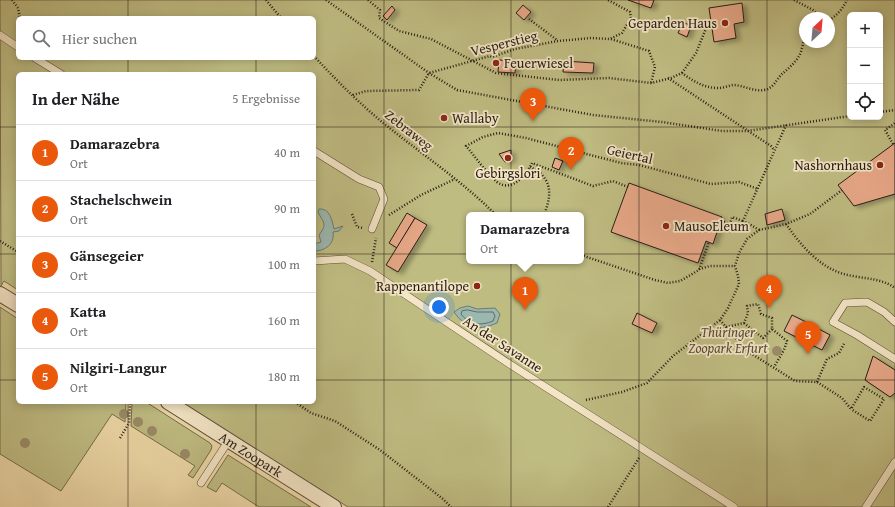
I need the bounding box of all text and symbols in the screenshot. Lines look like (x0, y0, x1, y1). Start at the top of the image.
north arrow (799, 12, 835, 48)
map controls (847, 12, 883, 120)
button: + (847, 12, 883, 48)
place label: Geparden Haus (628, 13, 717, 33)
search box (16, 16, 316, 60)
marker: Geparden Haus (720, 18, 730, 28)
street label: Vesperstieg (468, 25, 540, 61)
icon: search (30, 27, 52, 49)
text: Hier suchen (62, 28, 137, 49)
button: − (847, 48, 883, 84)
place label: Feuerwiesel (504, 53, 573, 73)
marker: Feuerwiesel (491, 58, 501, 68)
button: locate (847, 84, 883, 120)
text: In der Nähe (32, 86, 120, 111)
pin: 3 (520, 88, 546, 121)
text: 5 Ergebnisse (232, 89, 300, 108)
street label: Zebraweg (381, 105, 437, 155)
place label: Wallaby (452, 108, 499, 128)
marker: Wallaby (439, 113, 449, 123)
text: Damarazebra (70, 133, 160, 154)
pin: 2 (558, 137, 584, 170)
street label: Geiertal (605, 139, 655, 169)
text: 1 (42, 143, 48, 162)
text: 40 m (274, 143, 300, 162)
marker: Gebirgslori (503, 153, 513, 163)
text: Ort (70, 154, 88, 173)
place label: Nashornhaus (794, 155, 872, 175)
marker: Nashornhaus (875, 160, 885, 170)
place label: Gebirgslori (475, 163, 541, 183)
text: Stachelschwein (70, 189, 172, 210)
text: 2 (42, 199, 48, 218)
text: 90 m (274, 199, 300, 218)
text: Ort (70, 210, 88, 229)
popup (466, 212, 584, 264)
place label: MausoEleum (674, 216, 750, 236)
text: Damarazebra (480, 218, 570, 239)
marker: MausoEleum (661, 221, 671, 231)
text: Ort (480, 239, 498, 258)
text: Gänsegeier (70, 245, 144, 266)
text: 3 (42, 255, 48, 274)
text: 100 m (268, 255, 300, 274)
text: Ort (70, 266, 88, 285)
pin: 4 (756, 275, 782, 308)
place label: Rappenantilope (376, 276, 469, 296)
pin: 1 (512, 277, 538, 310)
marker: Rappenantilope (472, 281, 482, 291)
your location (429, 297, 449, 317)
text: Katta (70, 301, 106, 322)
text: 4 (42, 311, 48, 330)
text: 160 m (268, 311, 300, 330)
street label: An der Savanne (459, 311, 547, 377)
pin: 5 (795, 321, 821, 354)
text: Ort (70, 322, 88, 341)
park label: Thüringer Zoopark Erfurt (688, 322, 768, 358)
text: Nilgiri-Langur (70, 357, 167, 378)
text: 5 (42, 367, 48, 386)
text: 180 m (268, 367, 300, 386)
text: Ort (70, 378, 88, 397)
street label: Am Zoopark (215, 427, 287, 483)

